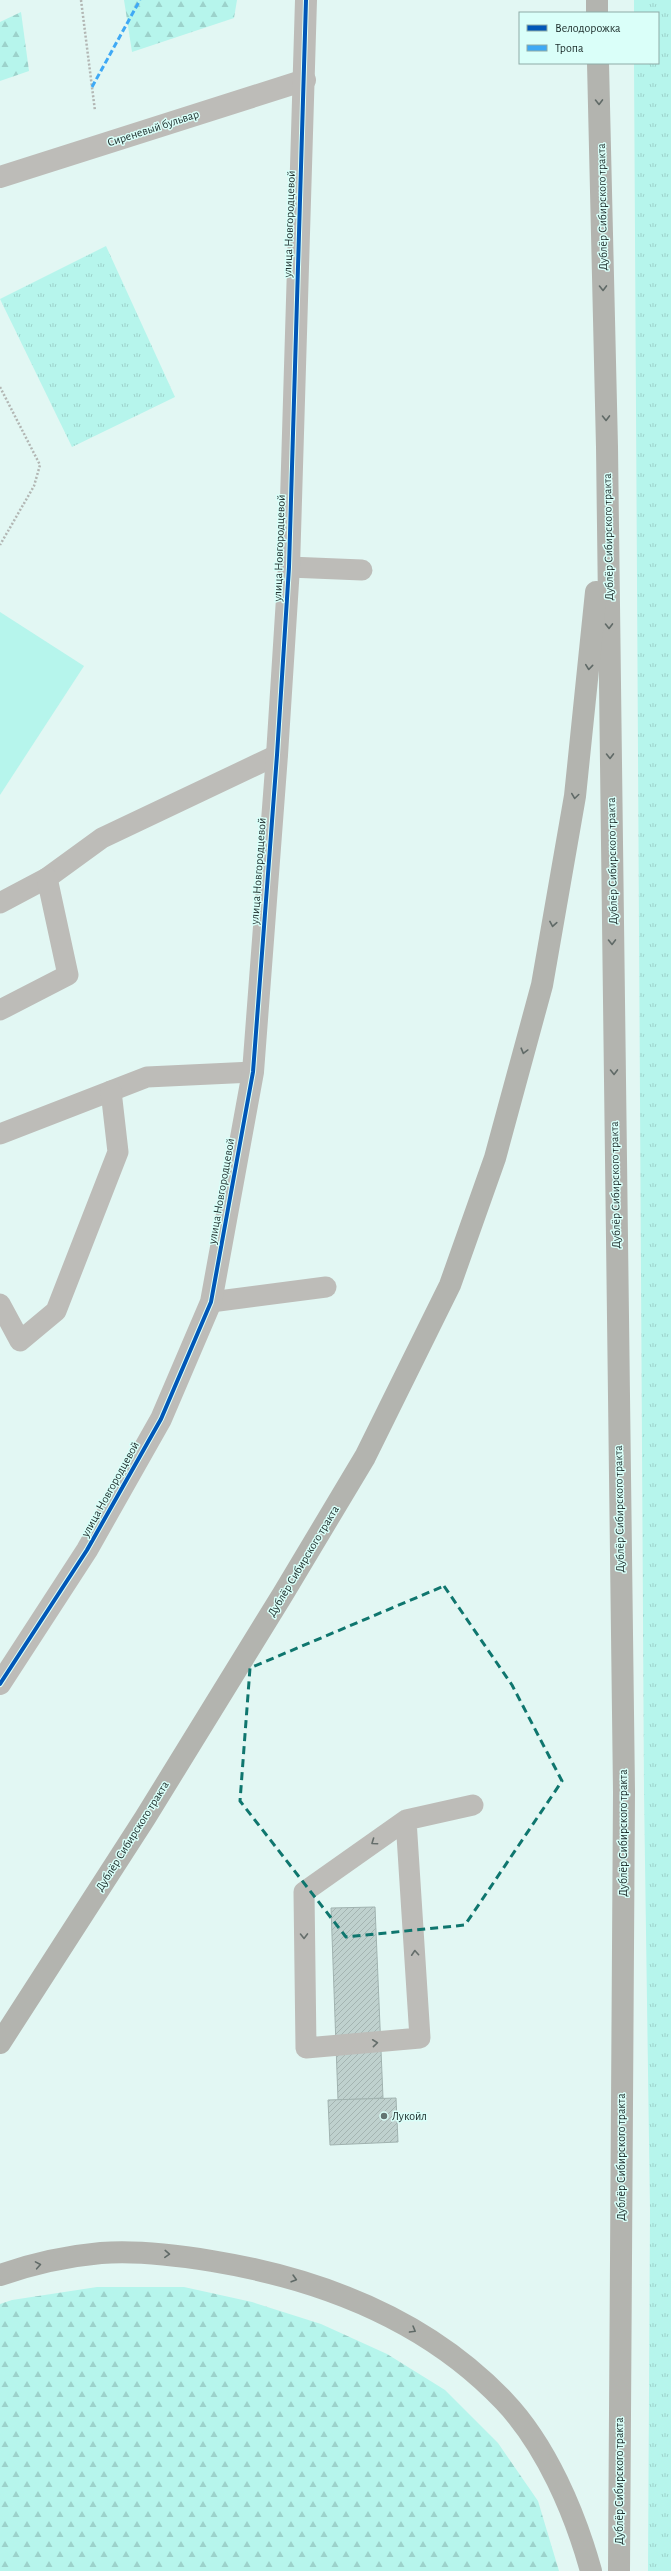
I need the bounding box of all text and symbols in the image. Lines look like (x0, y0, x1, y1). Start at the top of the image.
legend (519, 12, 659, 64)
text: Велодорожка (555, 22, 621, 34)
text: Тропа (555, 42, 584, 54)
one-way arrow (595, 99, 603, 105)
street label: Сиреневый бульвар (106, 107, 201, 149)
street label: Дублёр Сибирского тракта (595, 143, 610, 271)
street label: улица Новгородцевой (281, 170, 298, 279)
one-way arrow (599, 285, 608, 291)
one-way arrow (602, 415, 610, 421)
street label: Дублёр Сибирского тракта (601, 473, 616, 601)
street label: улица Новгородцевой (271, 494, 288, 603)
one-way arrow (605, 623, 613, 629)
one-way arrow (585, 664, 594, 670)
one-way arrow (606, 753, 614, 759)
one-way arrow (571, 793, 580, 799)
street label: Дублёр Сибирского тракта (605, 797, 620, 925)
street label: улица Новгородцевой (248, 817, 269, 926)
one-way arrow (549, 921, 557, 927)
one-way arrow (608, 939, 617, 945)
one-way arrow (520, 1047, 529, 1054)
one-way arrow (610, 1069, 618, 1075)
street label: Дублёр Сибирского тракта (608, 1121, 623, 1249)
street label: улица Новгородцевой (206, 1137, 237, 1246)
street label: улица Новгородцевой (78, 1439, 142, 1540)
street label: Дублёр Сибирского тракта (612, 1445, 627, 1573)
street label: Дублёр Сибирского тракта (265, 1503, 342, 1619)
street label: Дублёр Сибирского тракта (617, 1769, 630, 1897)
street label: Дублёр Сибирского тракта (93, 1778, 172, 1894)
one-way arrow (372, 1837, 379, 1844)
one-way arrow (300, 1933, 309, 1939)
one-way arrow (410, 1950, 419, 1956)
one-way arrow (372, 2039, 378, 2048)
street label: Дублёр Сибирского тракта (615, 2093, 628, 2221)
place label: Лукойл (392, 2110, 427, 2123)
marker: Лукойл (379, 2111, 389, 2121)
one-way arrow (164, 2250, 170, 2259)
one-way arrow (34, 2261, 41, 2270)
one-way arrow (290, 2274, 297, 2283)
one-way arrow (409, 2325, 416, 2332)
street label: Дублёр Сибирского тракта (613, 2417, 626, 2545)

